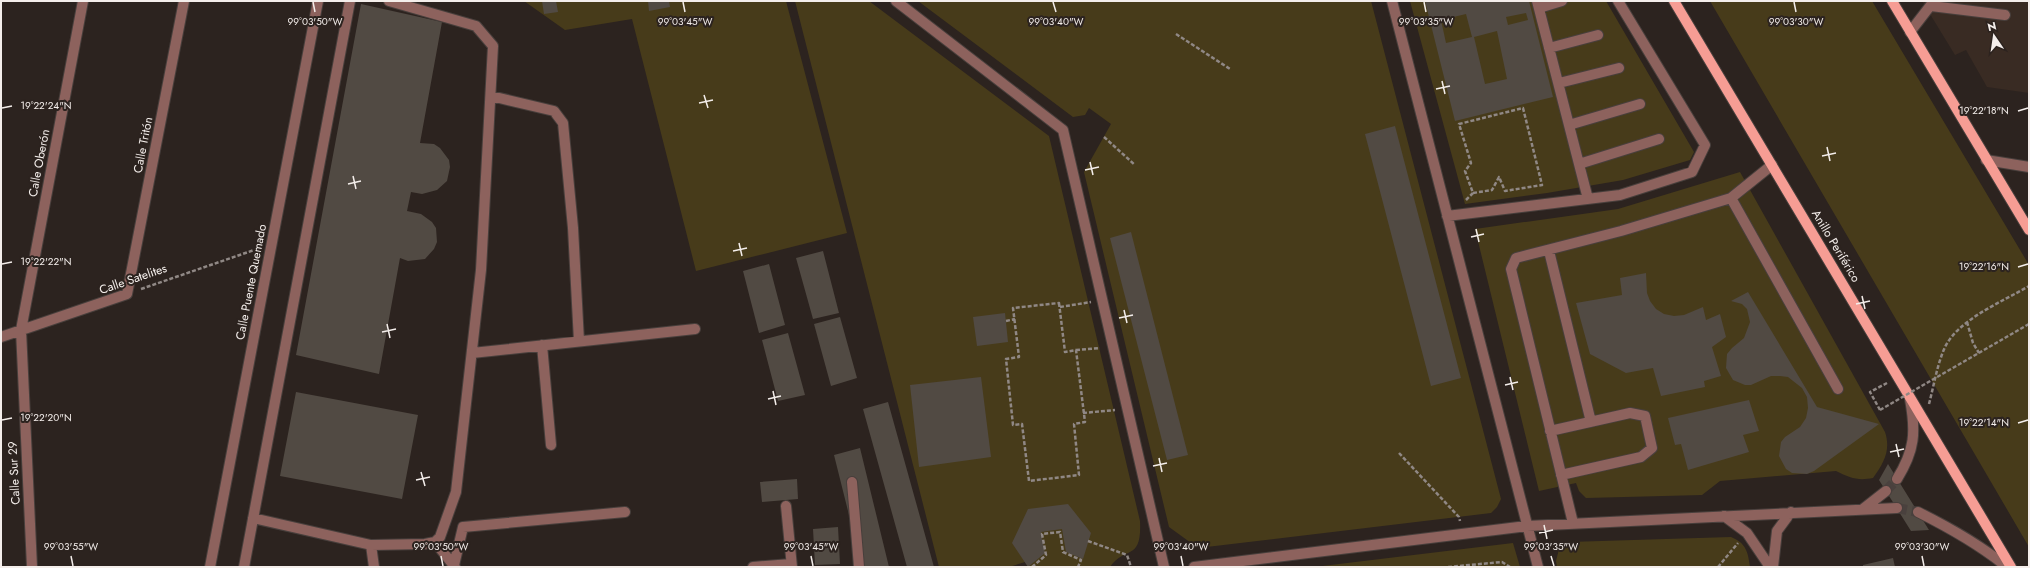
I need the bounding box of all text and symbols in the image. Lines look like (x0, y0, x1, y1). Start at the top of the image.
text: 99°03'50"W (288, 14, 342, 29)
text: 99°03'45"W (658, 14, 712, 29)
text: 99°03'40"W (1029, 14, 1084, 29)
text: 99°03'35"W (1399, 14, 1453, 29)
text: 99°03'30"W (1769, 14, 1823, 29)
north arrow (1974, 16, 2014, 56)
text: N (1986, 17, 1998, 35)
text: 19°22'24"N (20, 98, 72, 113)
text: 19°22'18"N (1959, 103, 2009, 118)
street label: Calle Tritón (129, 115, 157, 175)
street label: Calle Oberón (24, 128, 54, 198)
street label: Anillo Periférico (1807, 206, 1865, 286)
street label: Calle Puente Quemado (231, 222, 271, 341)
text: 19°22'22"N (20, 254, 72, 269)
street label: Calle Satelites (97, 259, 169, 299)
text: 19°22'16"N (1959, 259, 2009, 274)
text: 19°22'20"N (20, 410, 72, 425)
text: 19°22'14"N (1959, 415, 2009, 430)
street label: Calle Sur 29 (3, 441, 25, 505)
text: 99°03'55"W (44, 539, 98, 554)
text: 99°03'50"W (414, 539, 468, 554)
text: 99°03'45"W (784, 539, 838, 554)
text: 99°03'40"W (1154, 539, 1209, 554)
text: 99°03'35"W (1524, 539, 1578, 554)
text: 99°03'30"W (1895, 539, 1949, 554)

